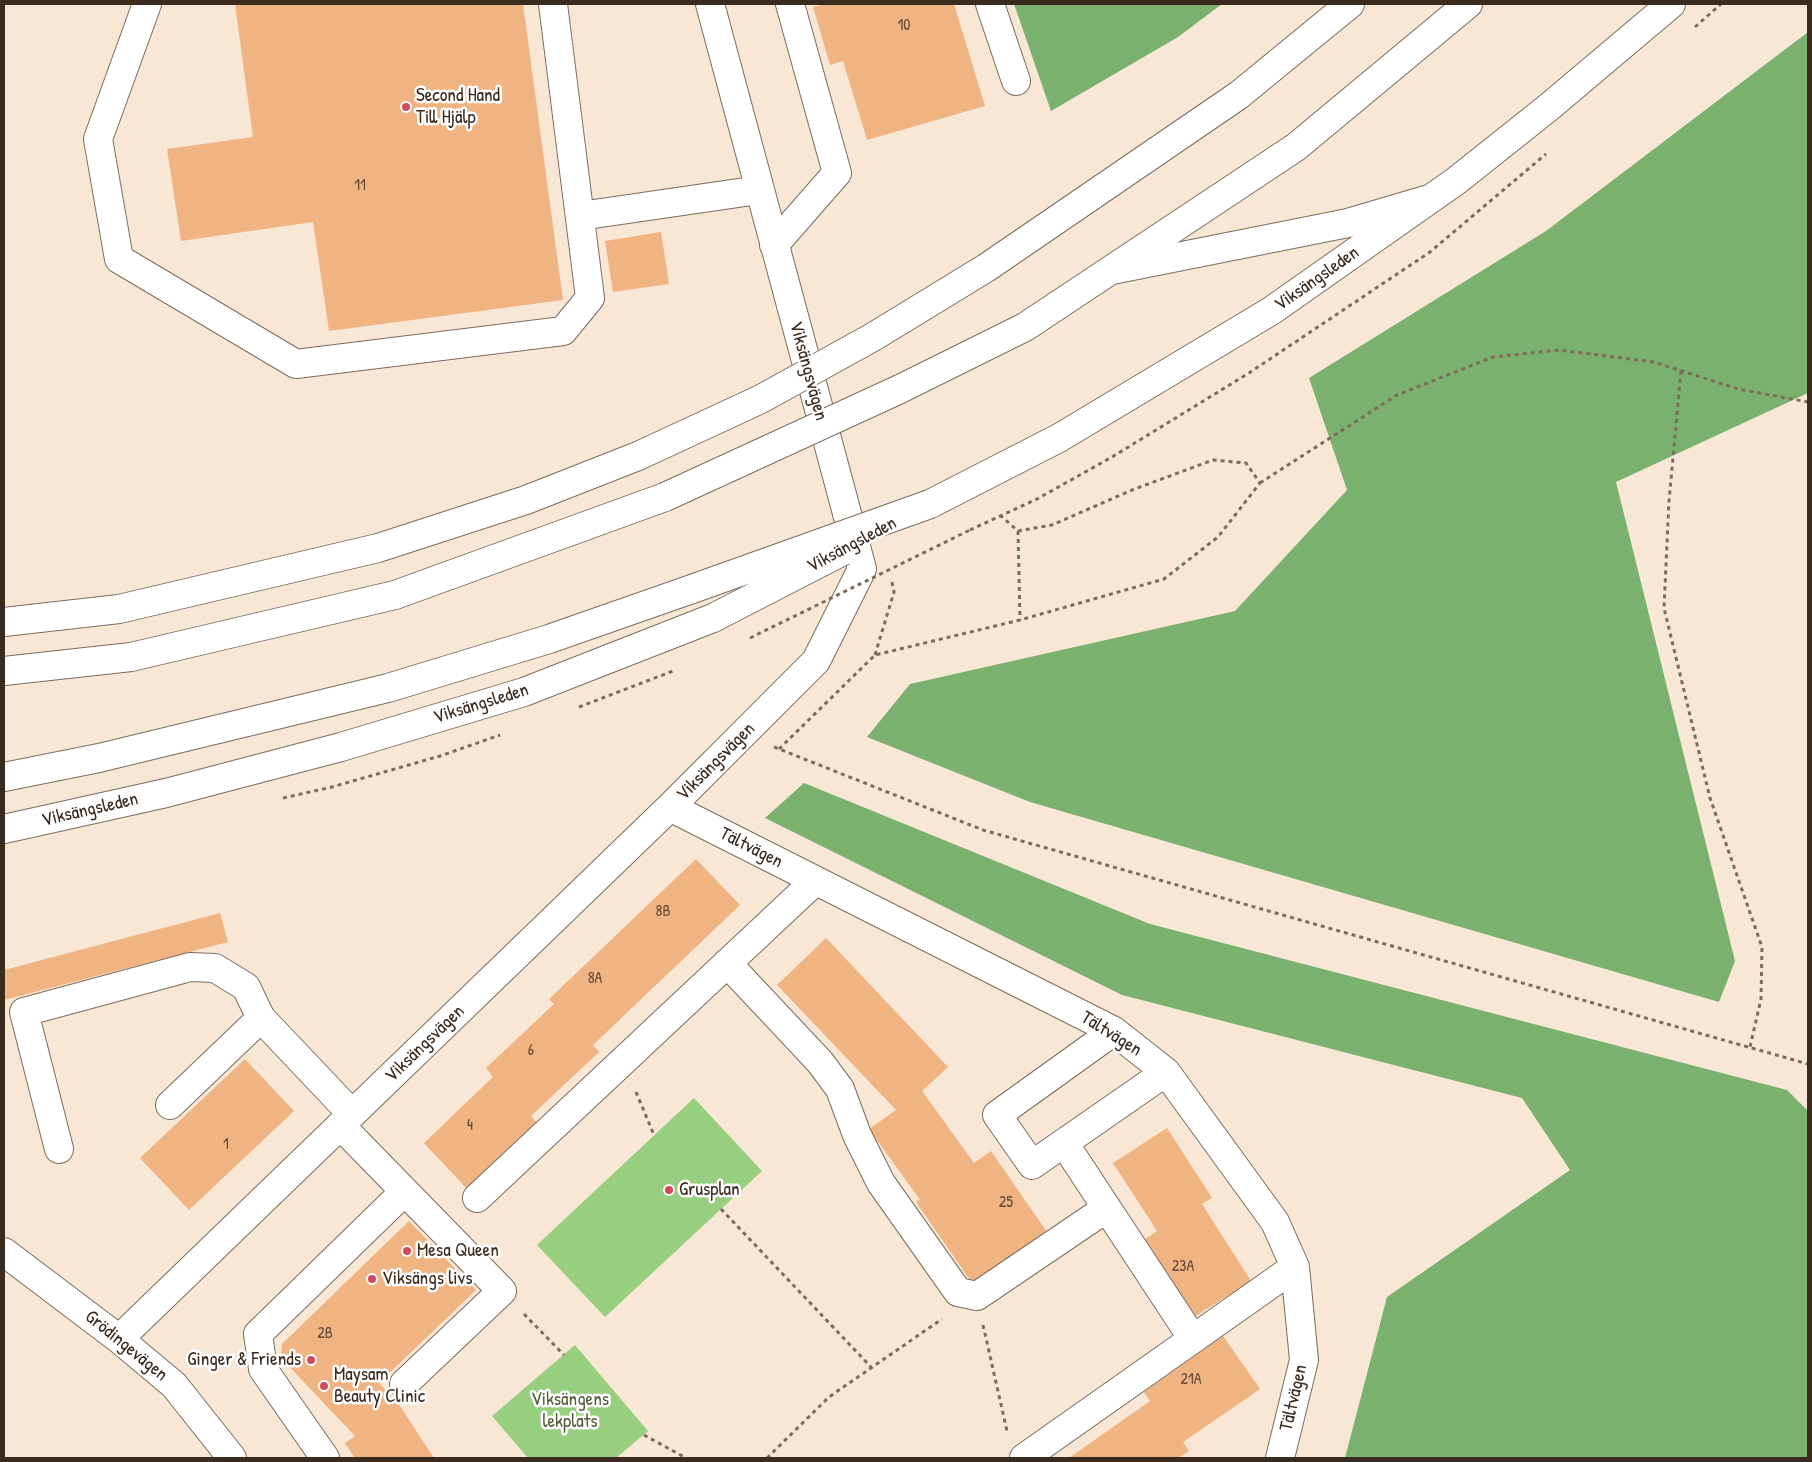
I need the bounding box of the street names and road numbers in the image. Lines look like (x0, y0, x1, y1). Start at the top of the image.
street label: Viksängsleden (1270, 242, 1364, 316)
street label: Viksängsvägen (784, 319, 832, 423)
street label: Viksängsleden (803, 512, 901, 578)
street label: Viksängsleden (431, 679, 531, 729)
street label: Viksängsvägen (672, 718, 760, 806)
street label: Viksängsleden (40, 788, 140, 832)
street label: Tältvägen (716, 823, 786, 873)
street label: Viksängsvägen (381, 1001, 469, 1087)
street label: Tältvägen (1076, 1006, 1146, 1062)
street label: Grödingevägen (80, 1306, 172, 1386)
street label: Tältvägen (1275, 1363, 1313, 1433)

